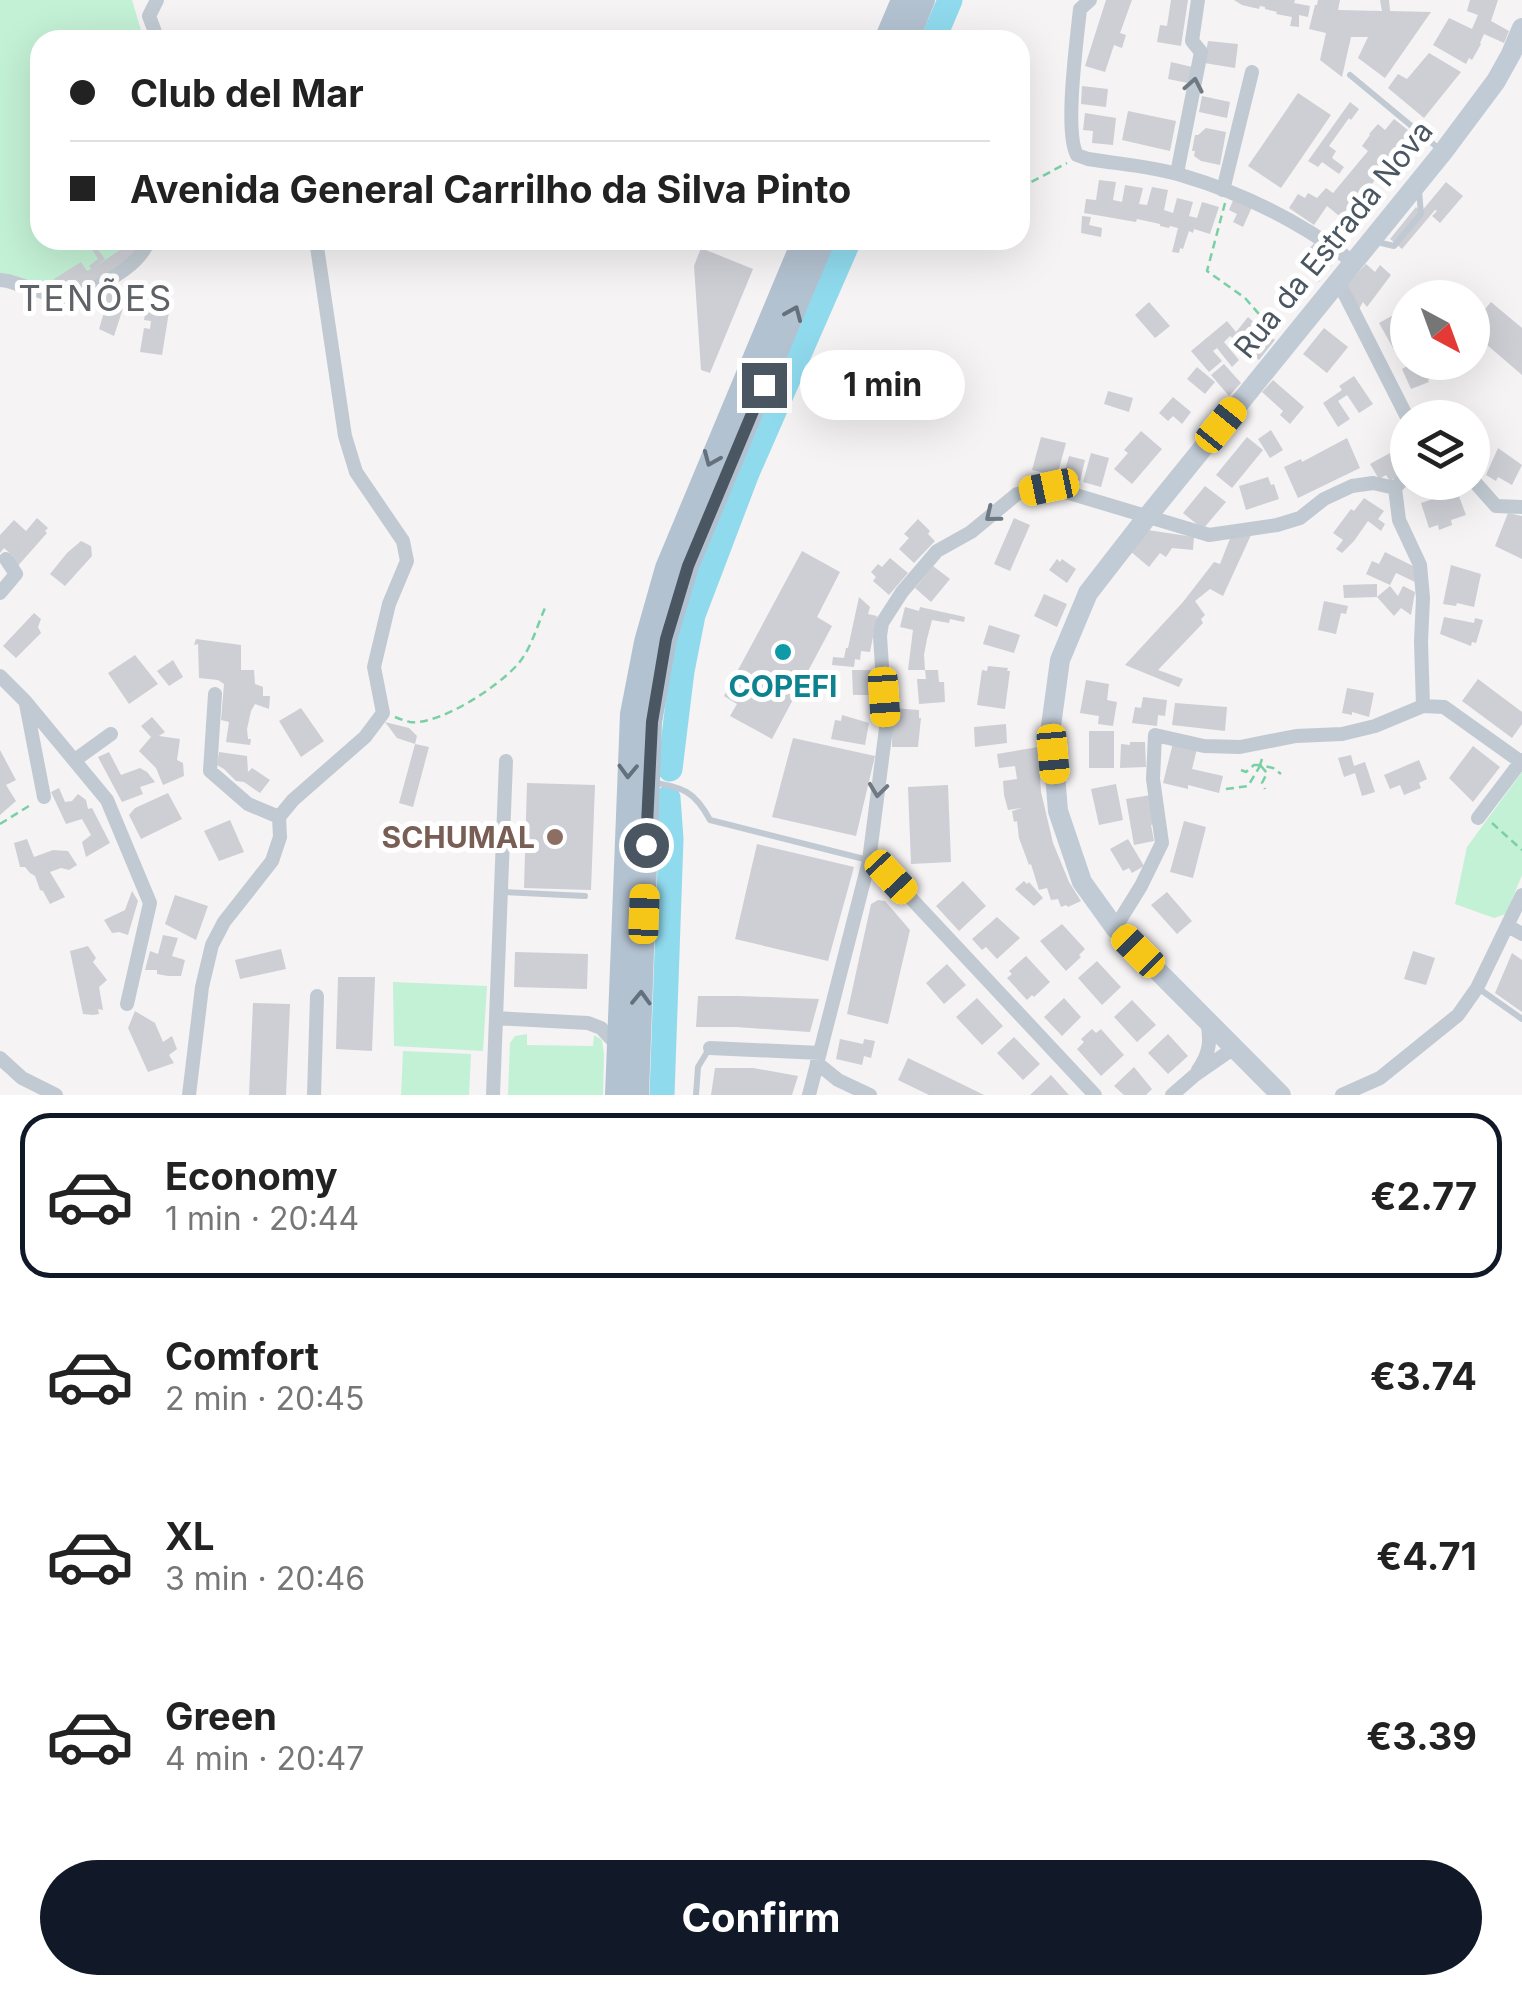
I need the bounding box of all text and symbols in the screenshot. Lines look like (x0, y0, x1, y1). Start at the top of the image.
text: Club del Mar (130, 70, 364, 116)
one-way arrow (1183, 77, 1204, 94)
street label: Rua da Estrada Nova (1226, 113, 1440, 365)
text: Avenida General Carrilho da Silva Pinto (130, 166, 851, 212)
district label: TENÕES (18, 277, 174, 319)
north arrow (1390, 280, 1490, 380)
map controls (1390, 280, 1490, 500)
one-way arrow (782, 306, 802, 323)
callout: 1 min (799, 350, 964, 420)
route end (742, 363, 787, 408)
text: 1 min (843, 365, 922, 404)
car (1190, 392, 1252, 458)
button: layers (1390, 400, 1490, 500)
one-way arrow (703, 449, 723, 467)
car (1017, 466, 1081, 508)
one-way arrow (985, 503, 1003, 521)
marker: COPEFI (772, 641, 794, 663)
car (867, 666, 901, 728)
place label: COPEFI (729, 668, 838, 704)
car (1035, 723, 1071, 785)
one-way arrow (618, 763, 639, 779)
one-way arrow (868, 782, 889, 798)
place label: SCHUMAL (381, 819, 535, 855)
route start (624, 823, 669, 868)
marker: SCHUMAL (544, 826, 566, 848)
car (860, 845, 922, 909)
car (628, 883, 660, 945)
car (1106, 919, 1170, 983)
one-way arrow (631, 989, 652, 1005)
icon: car (45, 1151, 135, 1241)
text: Economy (165, 1153, 338, 1199)
text: €2.77 (1370, 1173, 1477, 1219)
text: 1 min · 20:44 (165, 1199, 359, 1238)
icon: car (45, 1331, 135, 1421)
text: Comfort (165, 1333, 319, 1379)
text: €3.74 (1370, 1353, 1477, 1399)
text: 2 min · 20:45 (165, 1379, 364, 1418)
icon: car (45, 1511, 135, 1601)
text: XL (165, 1513, 215, 1559)
text: €4.71 (1376, 1533, 1477, 1579)
text: 3 min · 20:46 (165, 1559, 365, 1598)
icon: car (45, 1691, 135, 1781)
text: Green (165, 1693, 277, 1739)
text: €3.39 (1366, 1713, 1477, 1759)
text: 4 min · 20:47 (165, 1739, 364, 1778)
button: Confirm (40, 1860, 1482, 1975)

